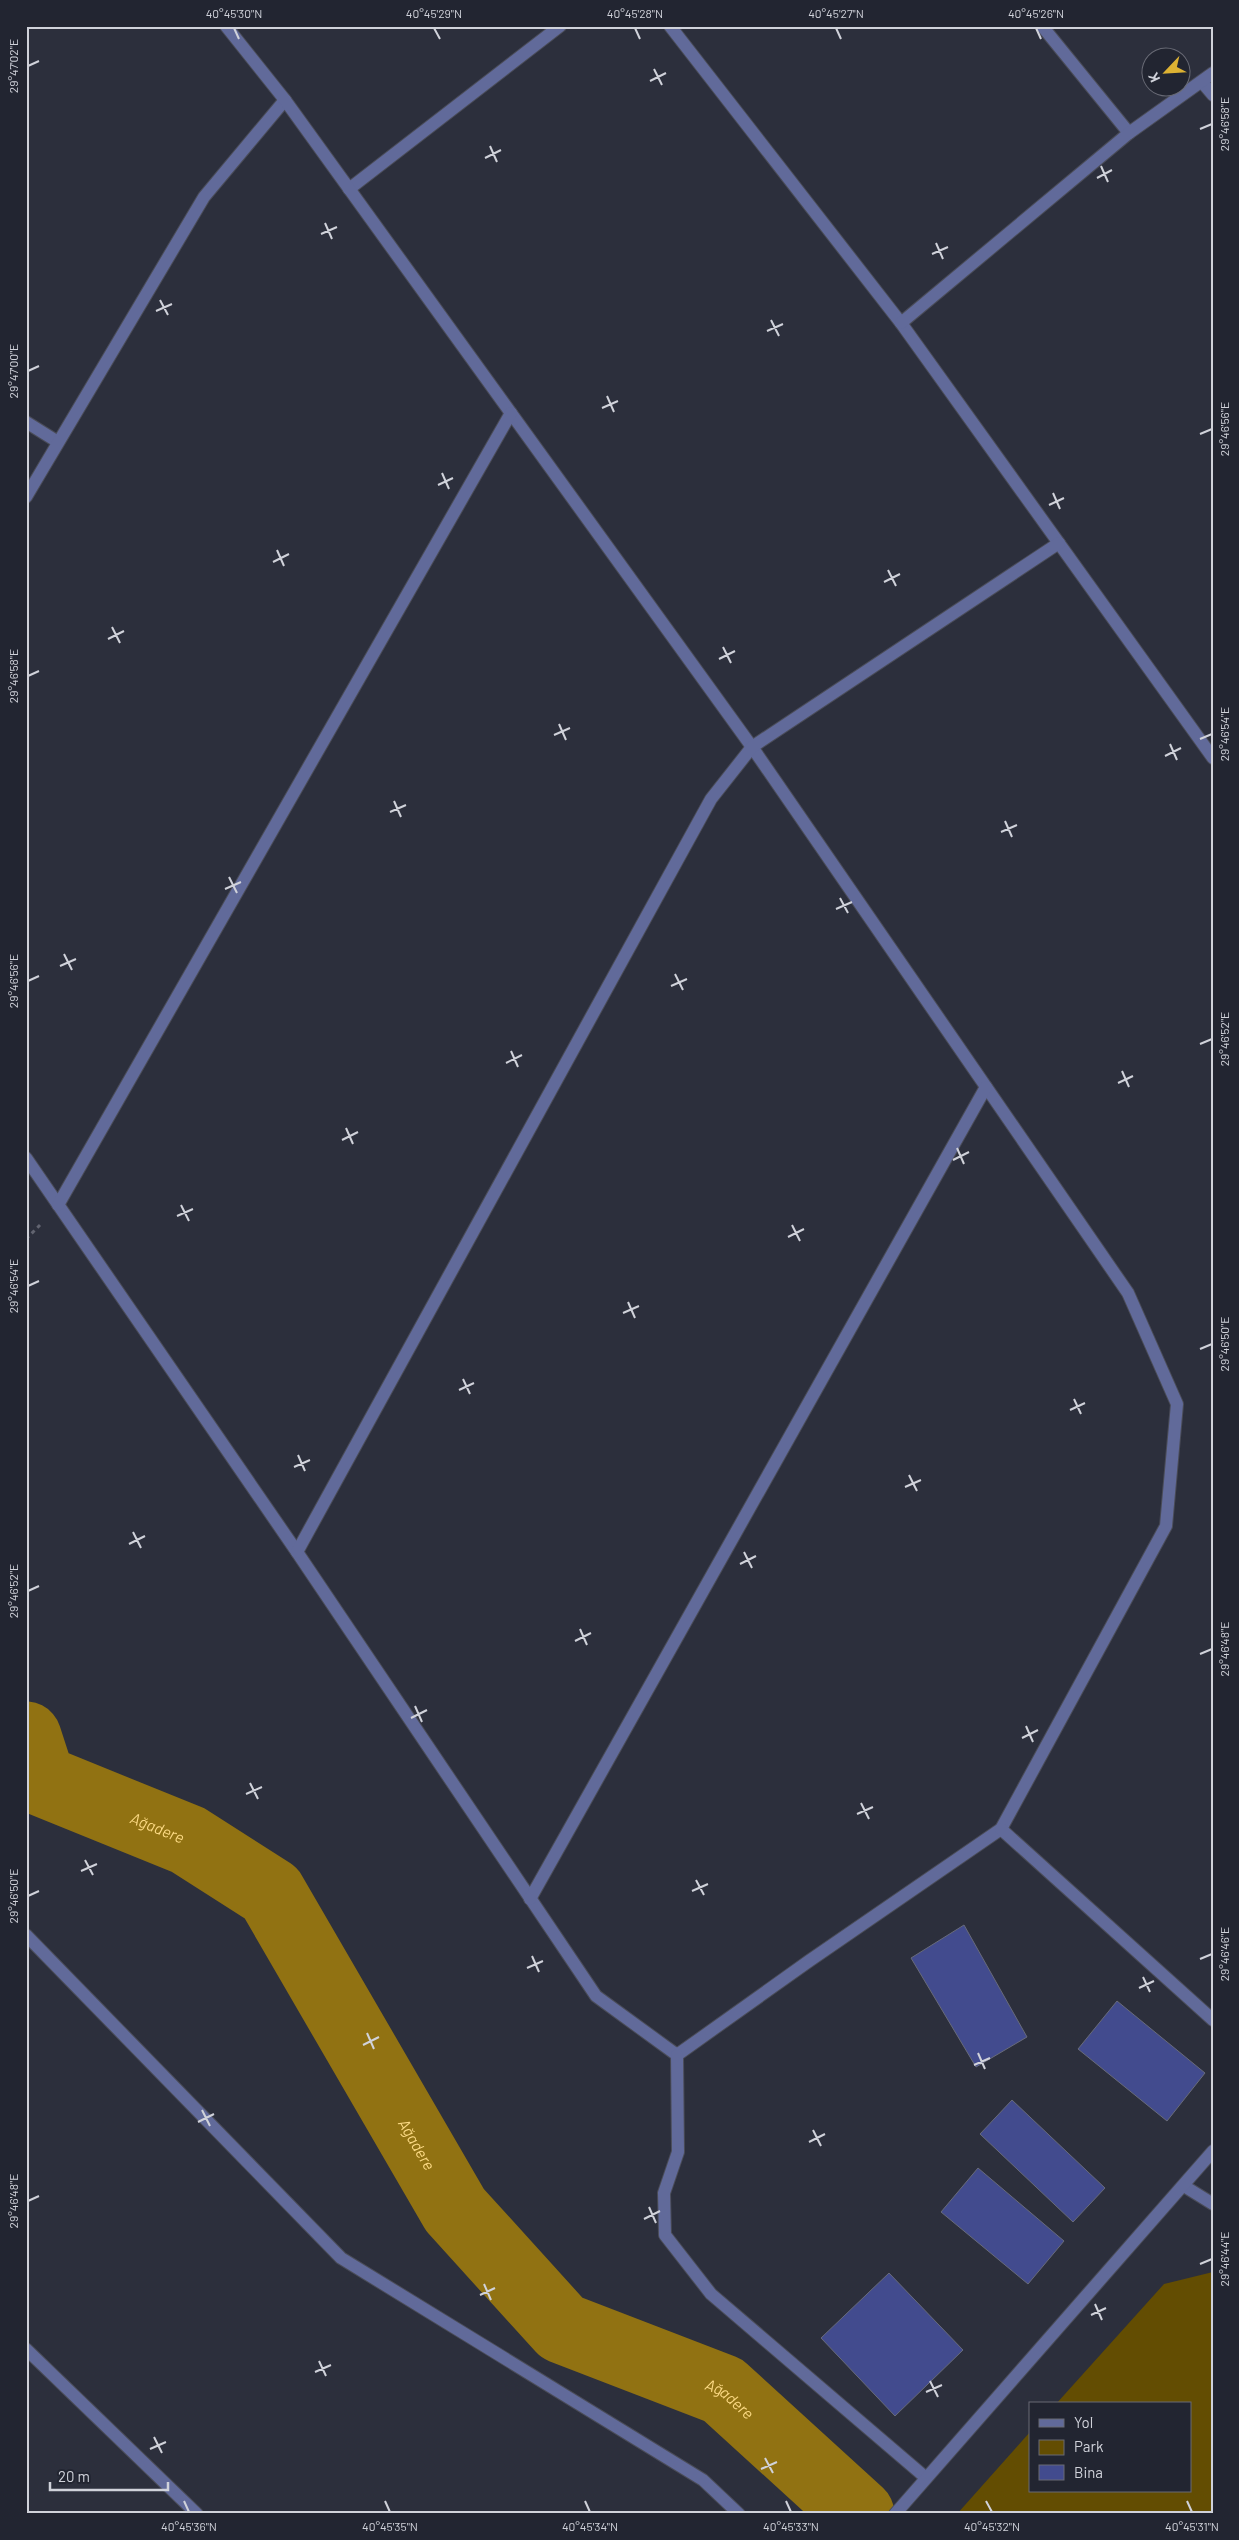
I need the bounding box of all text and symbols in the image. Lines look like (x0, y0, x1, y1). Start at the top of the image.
text: 40°45'30"N (206, 6, 262, 20)
text: 40°45'29"N (406, 6, 462, 20)
text: 40°45'28"N (607, 6, 663, 20)
text: 40°45'27"N (808, 6, 864, 20)
text: 40°45'26"N (1008, 6, 1064, 20)
text: 29°47'02"E (6, 39, 20, 93)
north arrow (1142, 48, 1192, 98)
text: K (1144, 70, 1163, 85)
text: 29°46'58"E (1217, 97, 1231, 151)
text: 29°47'00"E (6, 344, 20, 398)
text: 29°46'56"E (1217, 402, 1231, 456)
text: 29°46'58"E (6, 649, 20, 703)
text: 29°46'54"E (1217, 707, 1231, 761)
text: 29°46'56"E (6, 954, 20, 1008)
text: 29°46'52"E (1217, 1012, 1231, 1066)
text: 29°46'54"E (6, 1259, 20, 1313)
text: 29°46'50"E (1217, 1317, 1231, 1372)
text: 29°46'52"E (6, 1564, 20, 1618)
text: 29°46'48"E (1217, 1622, 1231, 1676)
water label: Ağadere (128, 1808, 187, 1847)
text: 29°46'50"E (6, 1869, 20, 1924)
text: 29°46'46"E (1217, 1927, 1231, 1981)
water label: Ağadere (395, 2115, 440, 2173)
text: 29°46'48"E (6, 2174, 20, 2228)
text: 29°46'44"E (1217, 2232, 1231, 2287)
water label: Ağadere (703, 2374, 758, 2423)
legend (1029, 2402, 1192, 2492)
text: Yol (1074, 2413, 1093, 2431)
text: Park (1074, 2437, 1104, 2455)
scale bar (50, 2460, 168, 2492)
text: Bina (1074, 2463, 1103, 2481)
text: 20 m (58, 2467, 90, 2485)
text: 40°45'36"N (161, 2519, 217, 2533)
text: 40°45'35"N (362, 2519, 418, 2533)
text: 40°45'34"N (562, 2519, 618, 2533)
text: 40°45'33"N (763, 2519, 819, 2533)
text: 40°45'32"N (964, 2519, 1020, 2533)
text: 40°45'31"N (1165, 2519, 1219, 2533)

